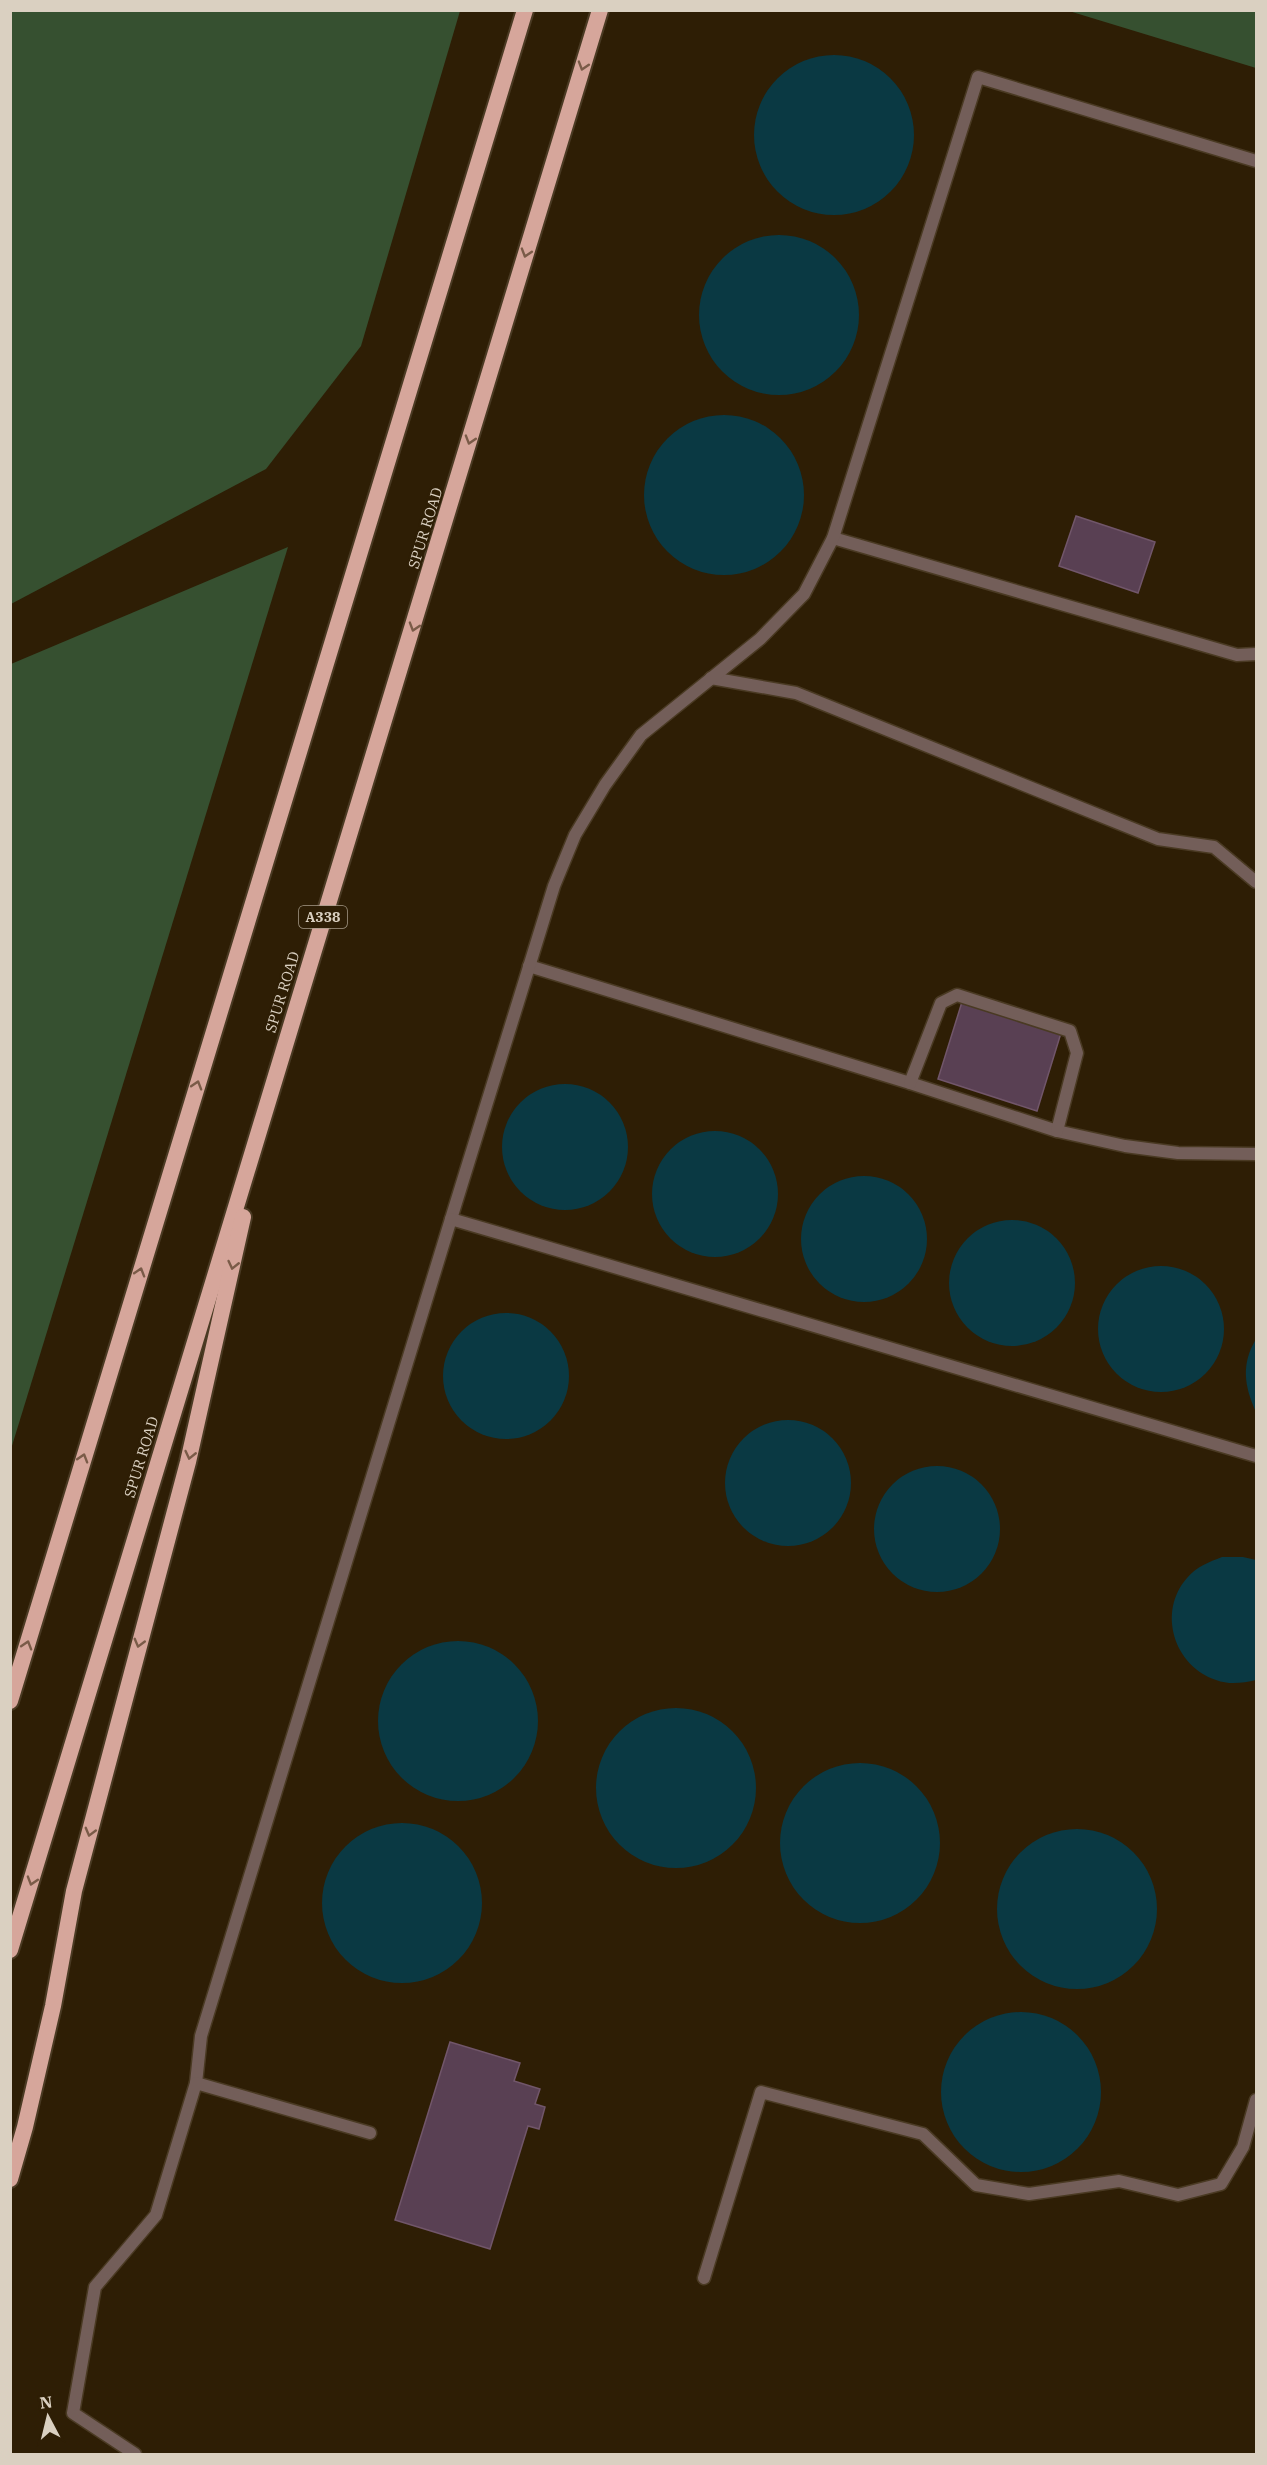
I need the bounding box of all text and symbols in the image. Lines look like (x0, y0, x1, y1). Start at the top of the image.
one-way arrow (578, 60, 590, 71)
one-way arrow (521, 247, 533, 258)
one-way arrow (465, 434, 477, 445)
street label: SPUR ROAD (404, 485, 446, 571)
one-way arrow (409, 621, 421, 632)
road number: A338 (299, 906, 347, 928)
street label: SPUR ROAD (261, 949, 303, 1035)
one-way arrow (189, 1080, 202, 1091)
one-way arrow (227, 1260, 240, 1270)
one-way arrow (133, 1267, 145, 1278)
street label: SPUR ROAD (120, 1414, 162, 1500)
one-way arrow (184, 1450, 197, 1460)
one-way arrow (76, 1453, 88, 1464)
one-way arrow (133, 1638, 146, 1648)
one-way arrow (20, 1640, 32, 1651)
one-way arrow (84, 1827, 97, 1837)
one-way arrow (26, 1875, 39, 1886)
north arrow (18, 2387, 78, 2447)
text: N (39, 2391, 54, 2413)

